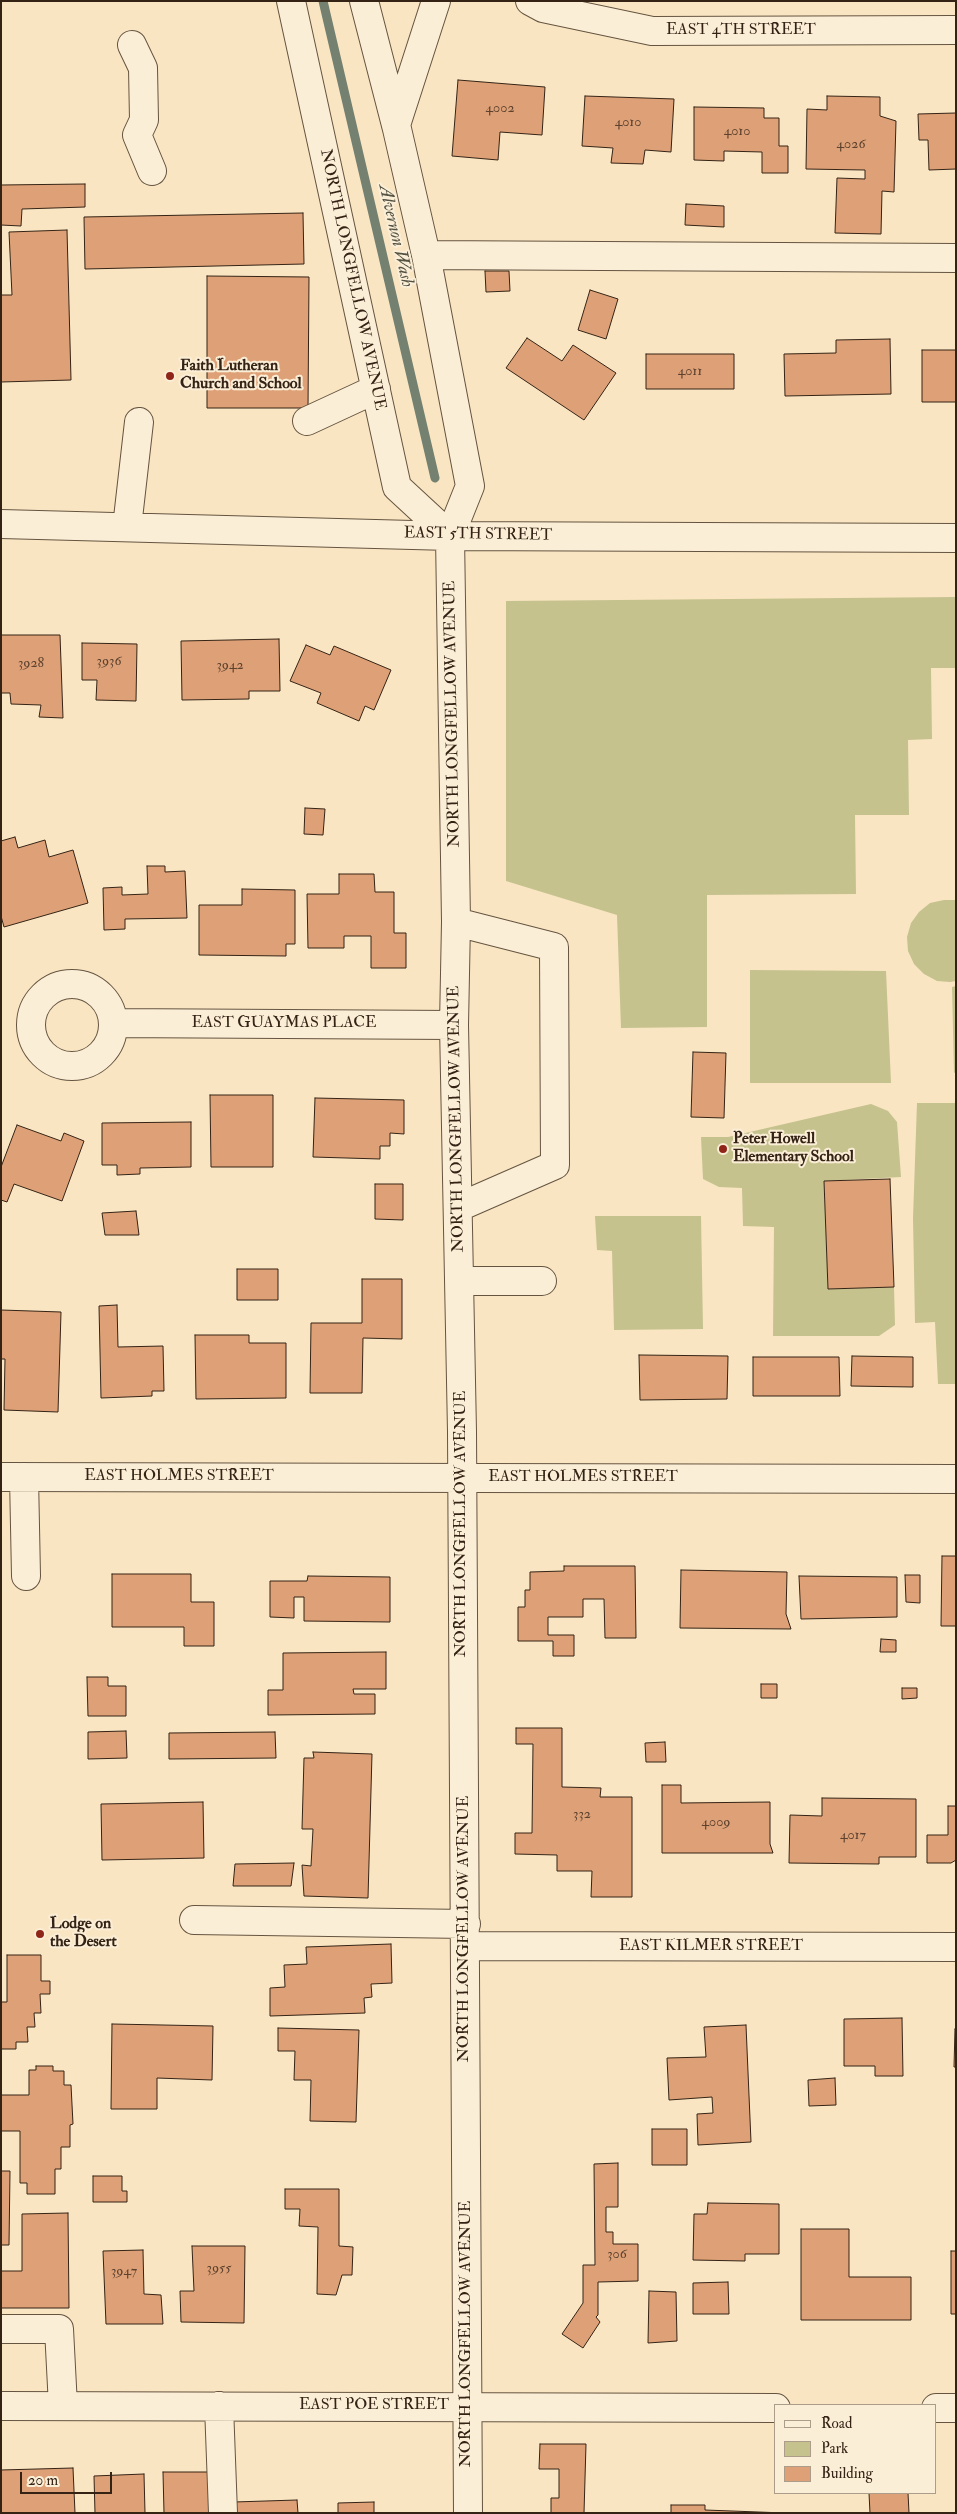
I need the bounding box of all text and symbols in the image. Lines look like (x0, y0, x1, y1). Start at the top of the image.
street label: EAST 4TH STREET (666, 21, 816, 41)
house number: 4002 (486, 101, 514, 117)
house number: 4010 (615, 115, 641, 131)
house number: 4010 (724, 124, 750, 140)
house number: 4026 (837, 137, 865, 153)
street label: NORTH LONGFELLOW AVENUE (315, 148, 389, 412)
water label: Alvernon Wash (373, 182, 417, 290)
place label: Faith Lutheran Church and School (180, 357, 302, 395)
house number: 4011 (678, 364, 702, 380)
marker: Faith Lutheran Church and School (164, 370, 176, 382)
street label: EAST 5TH STREET (404, 524, 552, 546)
street label: NORTH LONGFELLOW AVENUE (441, 581, 465, 847)
house number: 3936 (97, 654, 121, 670)
house number: 3928 (18, 656, 44, 672)
house number: 3942 (216, 658, 244, 674)
street label: NORTH LONGFELLOW AVENUE (445, 986, 469, 1252)
street label: EAST GUAYMAS PLACE (191, 1014, 377, 1034)
place label: Peter Howell Elementary School (733, 1130, 854, 1168)
marker: Peter Howell Elementary School (717, 1143, 729, 1155)
street label: NORTH LONGFELLOW AVENUE (452, 1391, 472, 1657)
street label: EAST HOLMES STREET (84, 1467, 274, 1487)
street label: EAST HOLMES STREET (488, 1468, 678, 1488)
street label: NORTH LONGFELLOW AVENUE (455, 1796, 475, 2062)
house number: 332 (573, 1807, 591, 1823)
house number: 4009 (701, 1815, 731, 1831)
house number: 4017 (840, 1828, 866, 1844)
place label: Lodge on the Desert (50, 1915, 117, 1953)
marker: Lodge on the Desert (34, 1928, 46, 1940)
street label: EAST KILMER STREET (619, 1937, 803, 1957)
street label: NORTH LONGFELLOW AVENUE (457, 2201, 477, 2467)
house number: 306 (607, 2247, 627, 2263)
house number: 3955 (207, 2261, 231, 2277)
house number: 3947 (111, 2264, 137, 2280)
street label: EAST POE STREET (299, 2396, 449, 2416)
legend (774, 2404, 937, 2494)
text: Road (821, 2414, 852, 2433)
text: Park (821, 2439, 848, 2458)
scale bar (22, 2462, 115, 2494)
text: Building (821, 2464, 873, 2483)
text: 20 m (28, 2471, 58, 2490)

